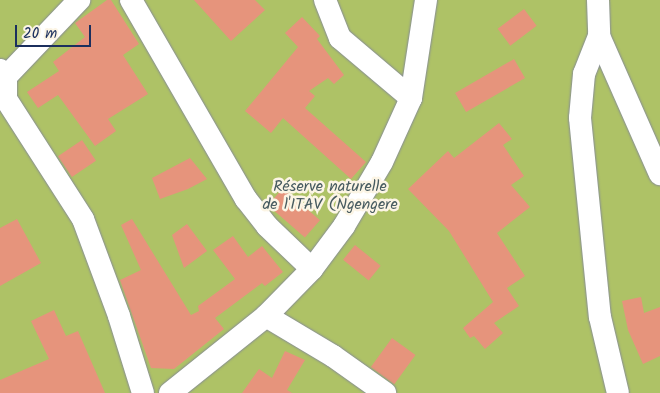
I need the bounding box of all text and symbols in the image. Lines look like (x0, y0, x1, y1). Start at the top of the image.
scale bar (18, 15, 94, 47)
text: 20 m (23, 22, 57, 46)
park label: Réserve naturelle de l'ITAV (Ngengere (262, 177, 398, 215)

